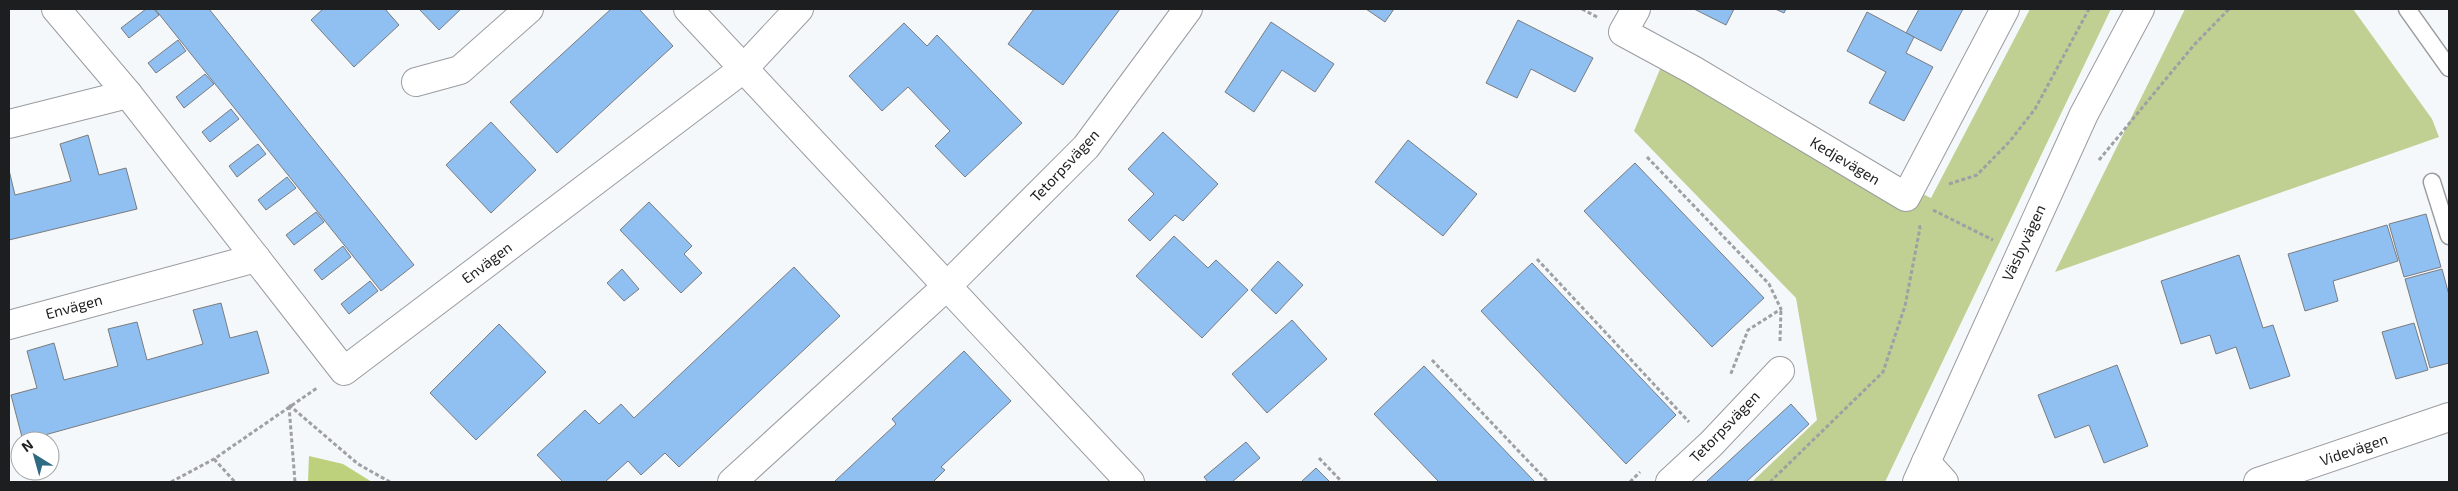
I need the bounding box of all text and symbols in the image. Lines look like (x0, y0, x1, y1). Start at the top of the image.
street label: Tetorpsvägen (1026, 125, 1102, 205)
street label: Kedjevägen (1807, 132, 1884, 189)
street label: Väsbyvägen (1998, 202, 2049, 284)
street label: Envägen (458, 237, 515, 287)
street label: Envägen (43, 290, 104, 322)
street label: Tetorpsvägen (1686, 387, 1763, 466)
street label: Videvägen (2317, 429, 2390, 469)
north arrow (10, 431, 60, 481)
text: N (18, 435, 36, 455)

